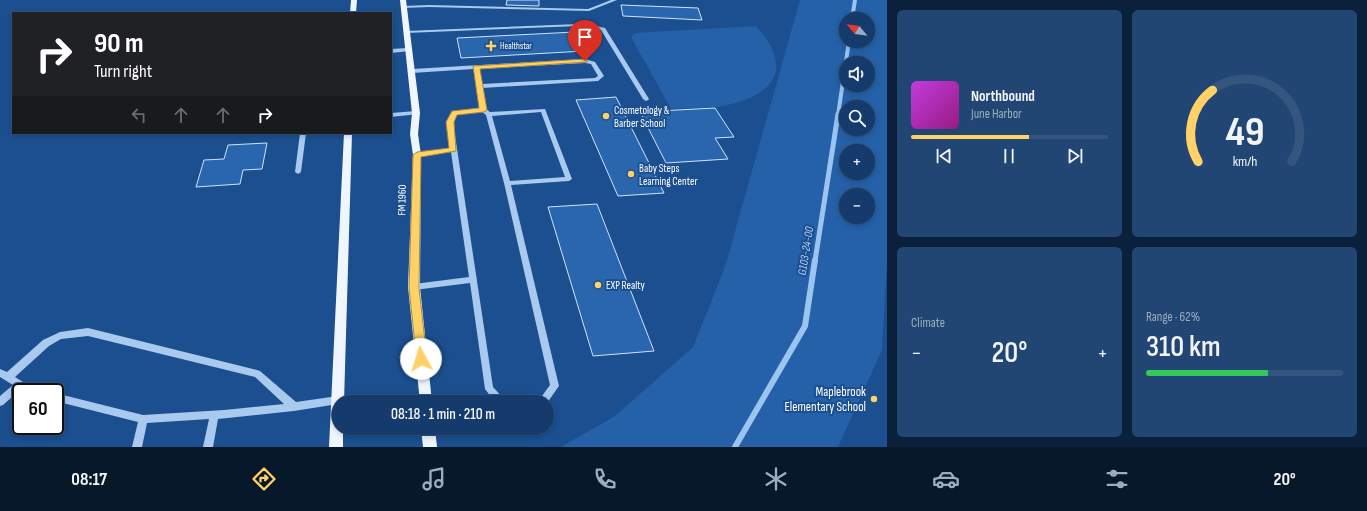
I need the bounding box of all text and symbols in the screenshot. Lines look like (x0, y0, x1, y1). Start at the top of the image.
north arrow (839, 12, 875, 48)
map controls (839, 12, 875, 224)
pin (568, 20, 602, 61)
icon: arrive (574, 26, 596, 48)
text: 90 m (94, 27, 144, 60)
icon: right (28, 28, 80, 80)
marker: Healthstar (485, 40, 497, 52)
place label: Healthstar (500, 41, 532, 52)
button: sound (839, 56, 875, 92)
text: Turn right (94, 61, 152, 82)
text: Northbound (971, 87, 1035, 106)
button: search (839, 100, 875, 136)
icon: left (128, 104, 150, 126)
icon: ahead (170, 104, 192, 126)
icon: ahead (212, 104, 234, 126)
icon: right (254, 104, 276, 126)
place label: Cosmetology & Barber School (614, 104, 670, 130)
text: June Harbor (971, 106, 1022, 122)
text: 49 (1225, 107, 1264, 156)
marker: Cosmetology & Barber School (601, 111, 611, 121)
button: + (839, 144, 875, 180)
icon: previous (933, 145, 955, 167)
icon: pause (998, 145, 1020, 167)
icon: next (1064, 145, 1086, 167)
text: km/h (1232, 152, 1257, 169)
place label: Baby Steps Learning Center (639, 162, 698, 188)
marker: Baby Steps Learning Center (626, 169, 636, 179)
street label: FM 1960 (395, 184, 409, 216)
button: − (839, 188, 875, 224)
water label: G103-24-00 (795, 225, 817, 276)
place label: EXP Realty (606, 279, 646, 292)
marker: EXP Realty (593, 280, 603, 290)
text: Range · 62% (1146, 309, 1200, 325)
text: Climate (911, 315, 945, 331)
text: 310 km (1146, 329, 1221, 365)
text: 20° (992, 335, 1027, 371)
position arrow (400, 338, 442, 380)
text: − (911, 340, 922, 367)
text: + (1097, 340, 1108, 367)
speed limit sign: 60 (12, 383, 64, 435)
place label: Maplebrook Elementary School (784, 384, 866, 415)
marker: Maplebrook Elementary School (869, 394, 879, 404)
text: 08:18 · 1 min · 210 m (391, 405, 495, 424)
icon: directions (250, 465, 278, 493)
icon: music (420, 465, 448, 493)
icon: phone (591, 465, 619, 493)
icon: climate (762, 465, 790, 493)
icon: car (932, 465, 960, 493)
icon: filters (1103, 465, 1131, 493)
text: 08:17 (71, 469, 107, 490)
text: 20° (1274, 469, 1296, 490)

